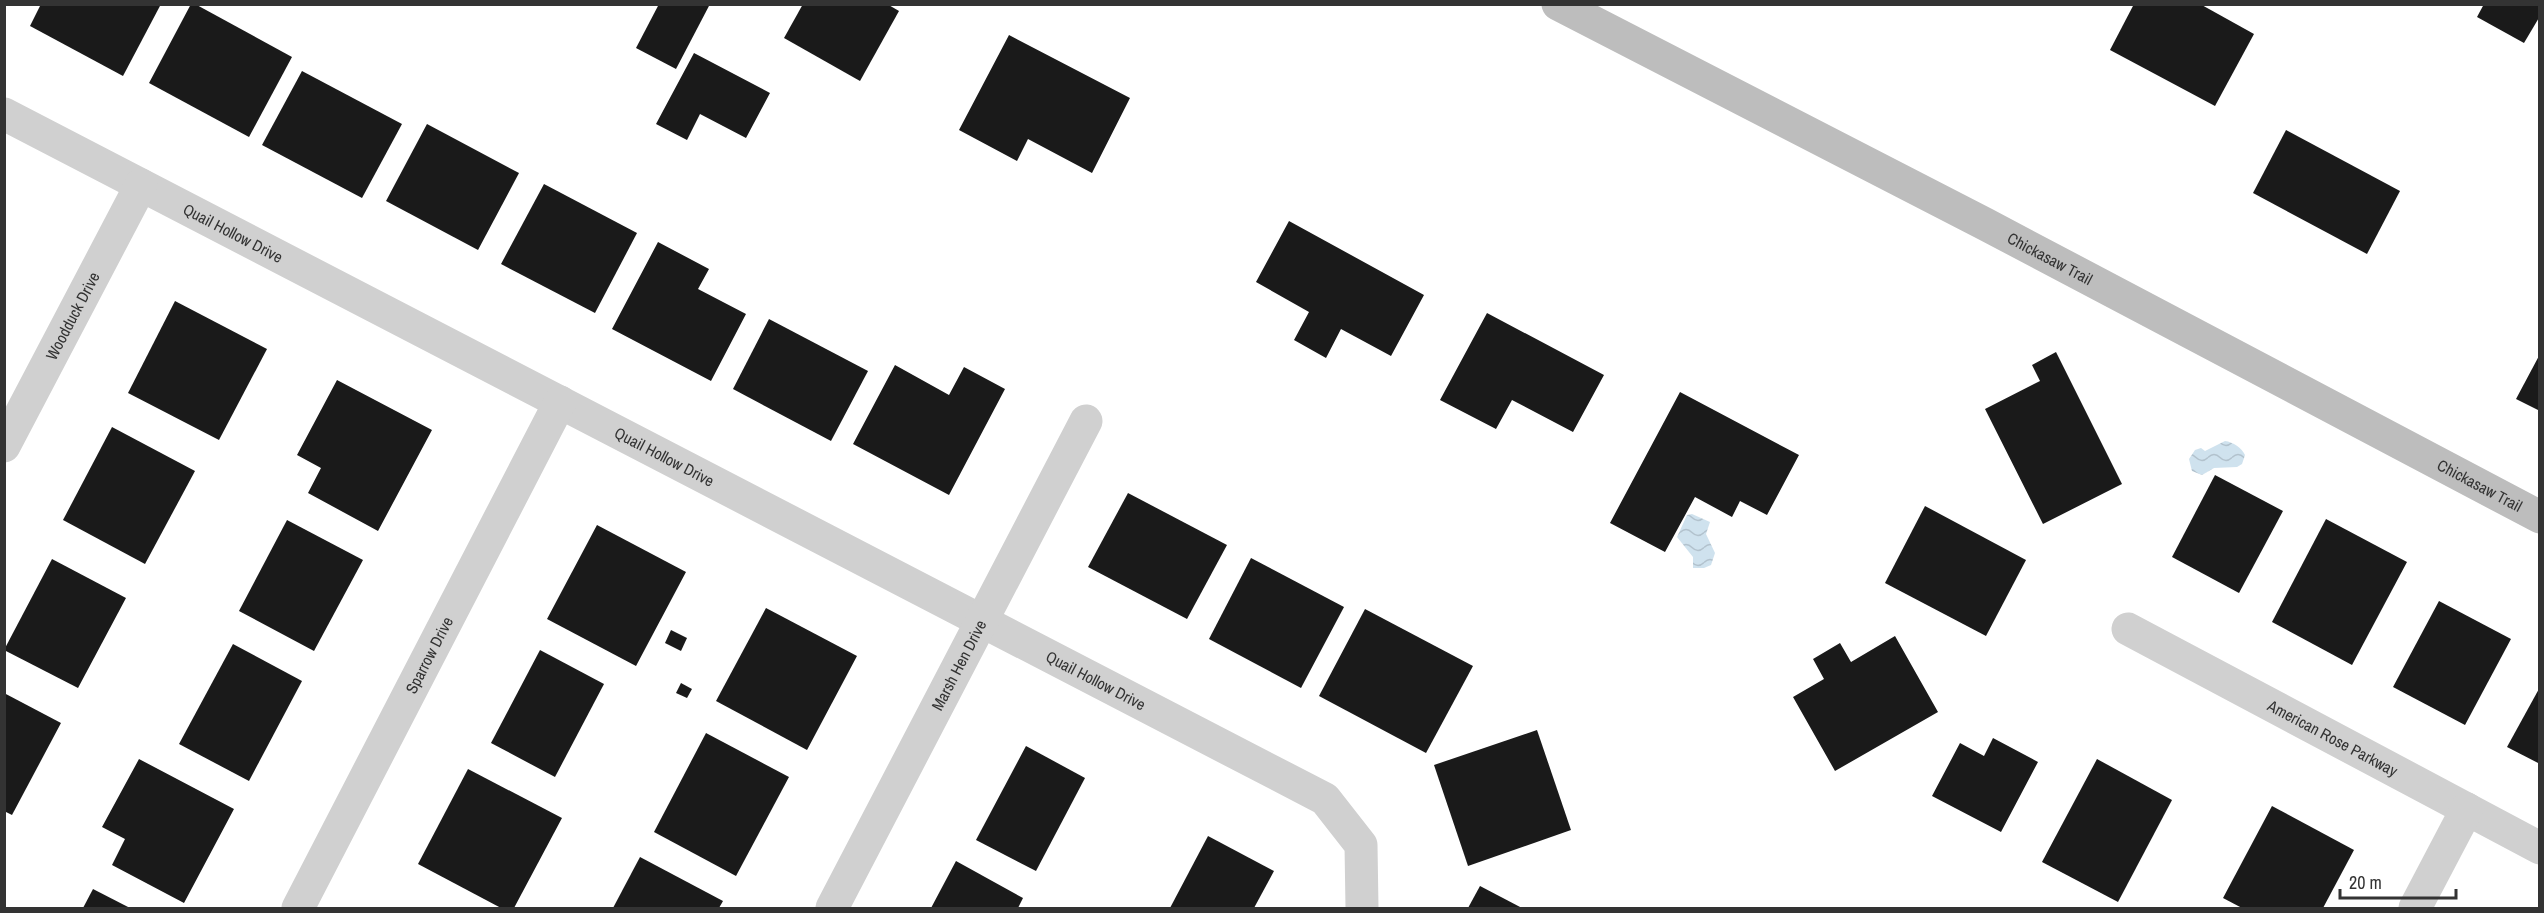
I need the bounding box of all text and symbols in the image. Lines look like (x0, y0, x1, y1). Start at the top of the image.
street label: Quail Hollow Drive (179, 198, 287, 268)
street label: Chickasaw Trail (2004, 227, 2097, 290)
street label: Woodduck Drive (40, 268, 105, 364)
street label: Quail Hollow Drive (611, 422, 718, 491)
street label: Chickasaw Trail (2433, 454, 2526, 517)
street label: Sparrow Drive (400, 613, 458, 697)
street label: Marsh Hen Drive (926, 616, 991, 714)
street label: Quail Hollow Drive (1042, 645, 1150, 715)
street label: American Rose Parkway (2263, 694, 2402, 782)
scale bar (2340, 862, 2456, 900)
text: 20 m (2349, 870, 2382, 895)

